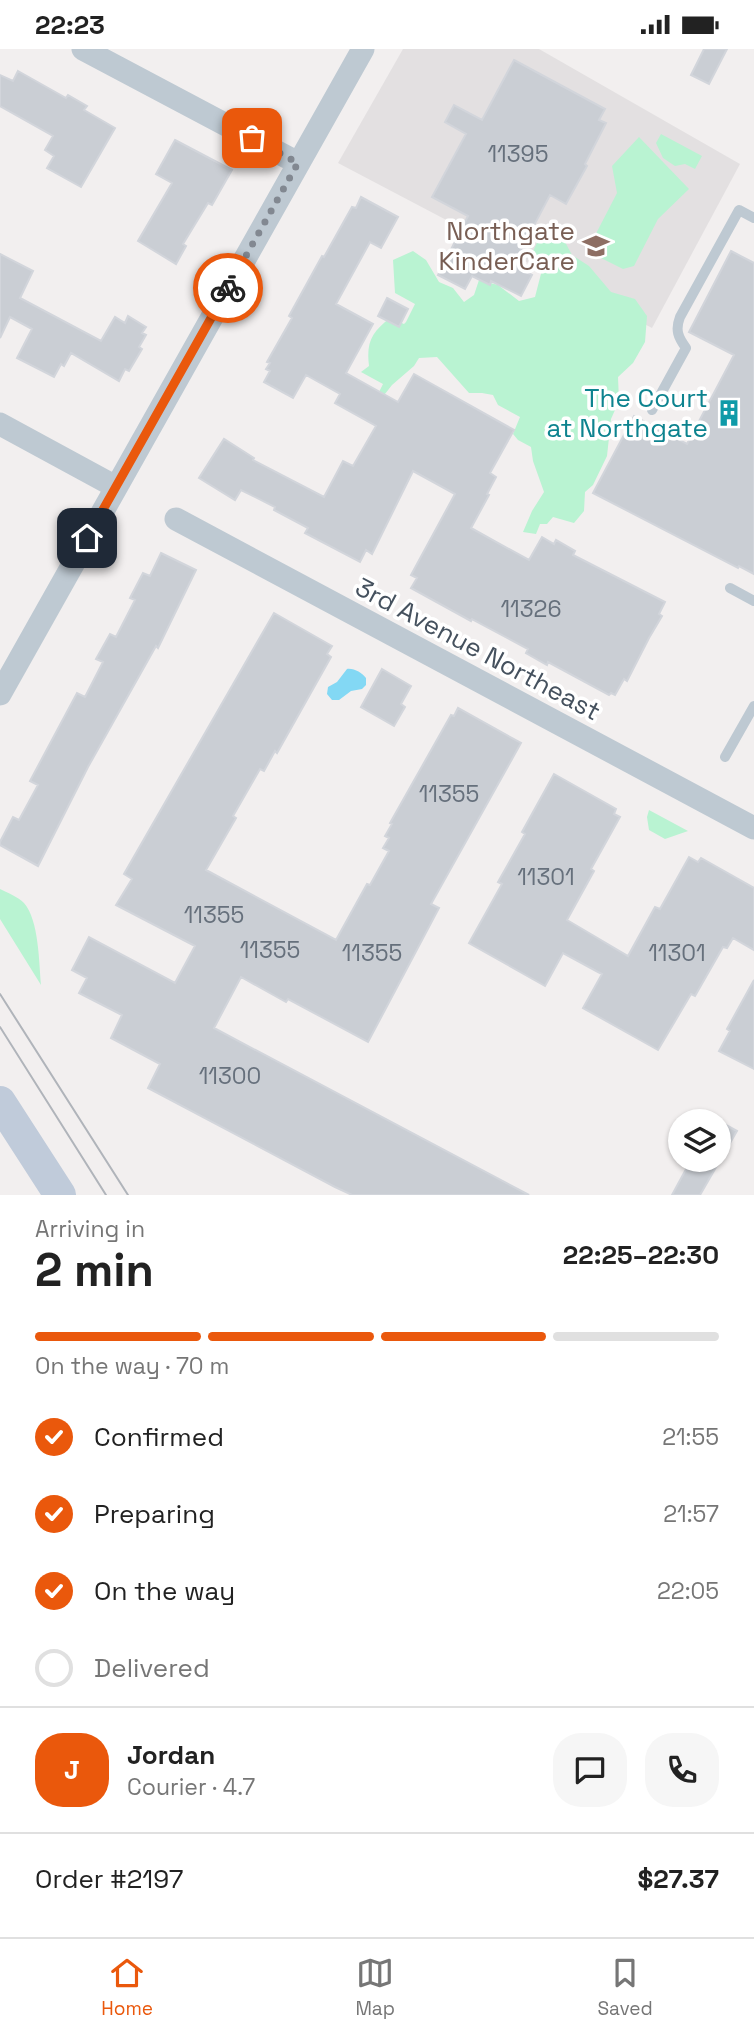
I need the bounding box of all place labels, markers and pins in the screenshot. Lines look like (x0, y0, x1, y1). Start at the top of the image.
pin (222, 108, 282, 168)
place label: Northgate KinderCare (439, 214, 575, 278)
school or university icon: Northgate KinderCare (581, 231, 611, 261)
place label: The Court at Northgate (547, 381, 708, 445)
building icon: The Court at Northgate (714, 398, 744, 428)
pin (57, 508, 117, 568)

